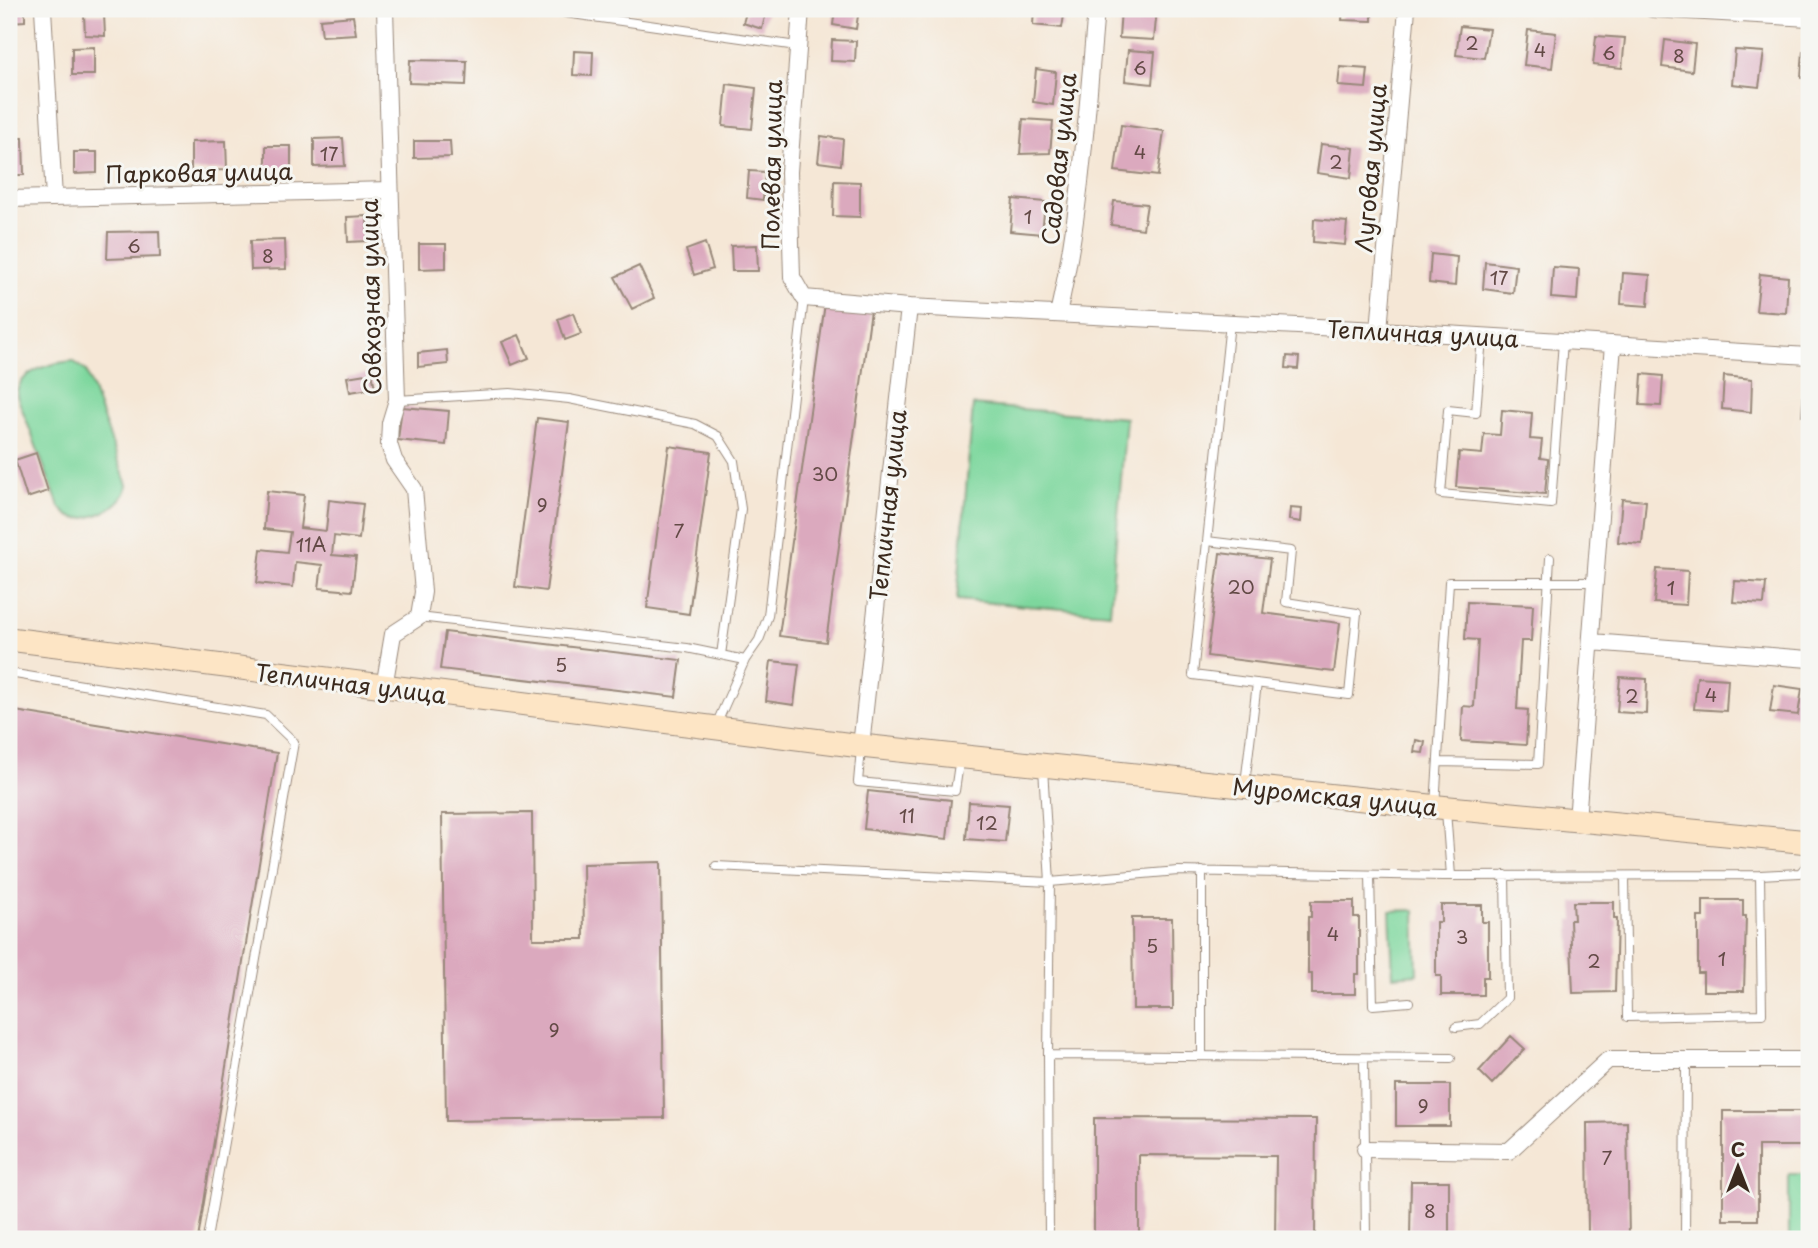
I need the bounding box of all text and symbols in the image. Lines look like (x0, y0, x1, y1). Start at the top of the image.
house number: 2 (1465, 28, 1479, 56)
house number: 4 (1534, 35, 1546, 63)
house number: 6 (1602, 38, 1616, 66)
house number: 8 (1673, 41, 1685, 69)
house number: 6 (1133, 53, 1147, 81)
street label: Садовая улица (1032, 71, 1085, 247)
street label: Полевая улица (752, 79, 790, 250)
street label: Луговая улица (1345, 82, 1395, 254)
house number: 4 (1134, 137, 1146, 165)
house number: 17 (320, 139, 338, 167)
house number: 2 (1329, 147, 1343, 175)
street label: Парковая улица (105, 153, 293, 191)
street label: Совхозная улица (351, 198, 389, 396)
house number: 1 (1024, 202, 1032, 230)
house number: 6 (127, 231, 141, 259)
house number: 8 (262, 241, 274, 269)
house number: 17 (1490, 263, 1508, 291)
street label: Тепличная улица (1326, 311, 1520, 356)
street label: Тепличная улица (860, 407, 914, 602)
house number: 30 (812, 459, 838, 487)
house number: 9 (536, 490, 548, 518)
house number: 7 (674, 516, 685, 544)
house number: 11А (296, 530, 326, 558)
house number: 20 (1227, 572, 1255, 600)
house number: 1 (1667, 573, 1675, 601)
house number: 5 (555, 650, 567, 678)
street label: Тепличная улица (254, 654, 449, 712)
house number: 4 (1705, 680, 1717, 708)
house number: 2 (1625, 681, 1639, 709)
street label: Муромская улица (1231, 768, 1440, 824)
house number: 11 (899, 801, 915, 829)
house number: 12 (976, 808, 998, 836)
house number: 4 (1327, 919, 1339, 947)
house number: 3 (1456, 922, 1468, 950)
house number: 5 (1146, 931, 1158, 959)
house number: 1 (1718, 944, 1726, 972)
house number: 2 (1587, 946, 1601, 974)
house number: 9 (548, 1015, 560, 1043)
house number: 9 (1417, 1091, 1429, 1119)
north arrow (1702, 1132, 1772, 1202)
text: С (1731, 1135, 1745, 1163)
house number: 7 (1602, 1143, 1613, 1171)
house number: 8 (1424, 1196, 1436, 1224)

